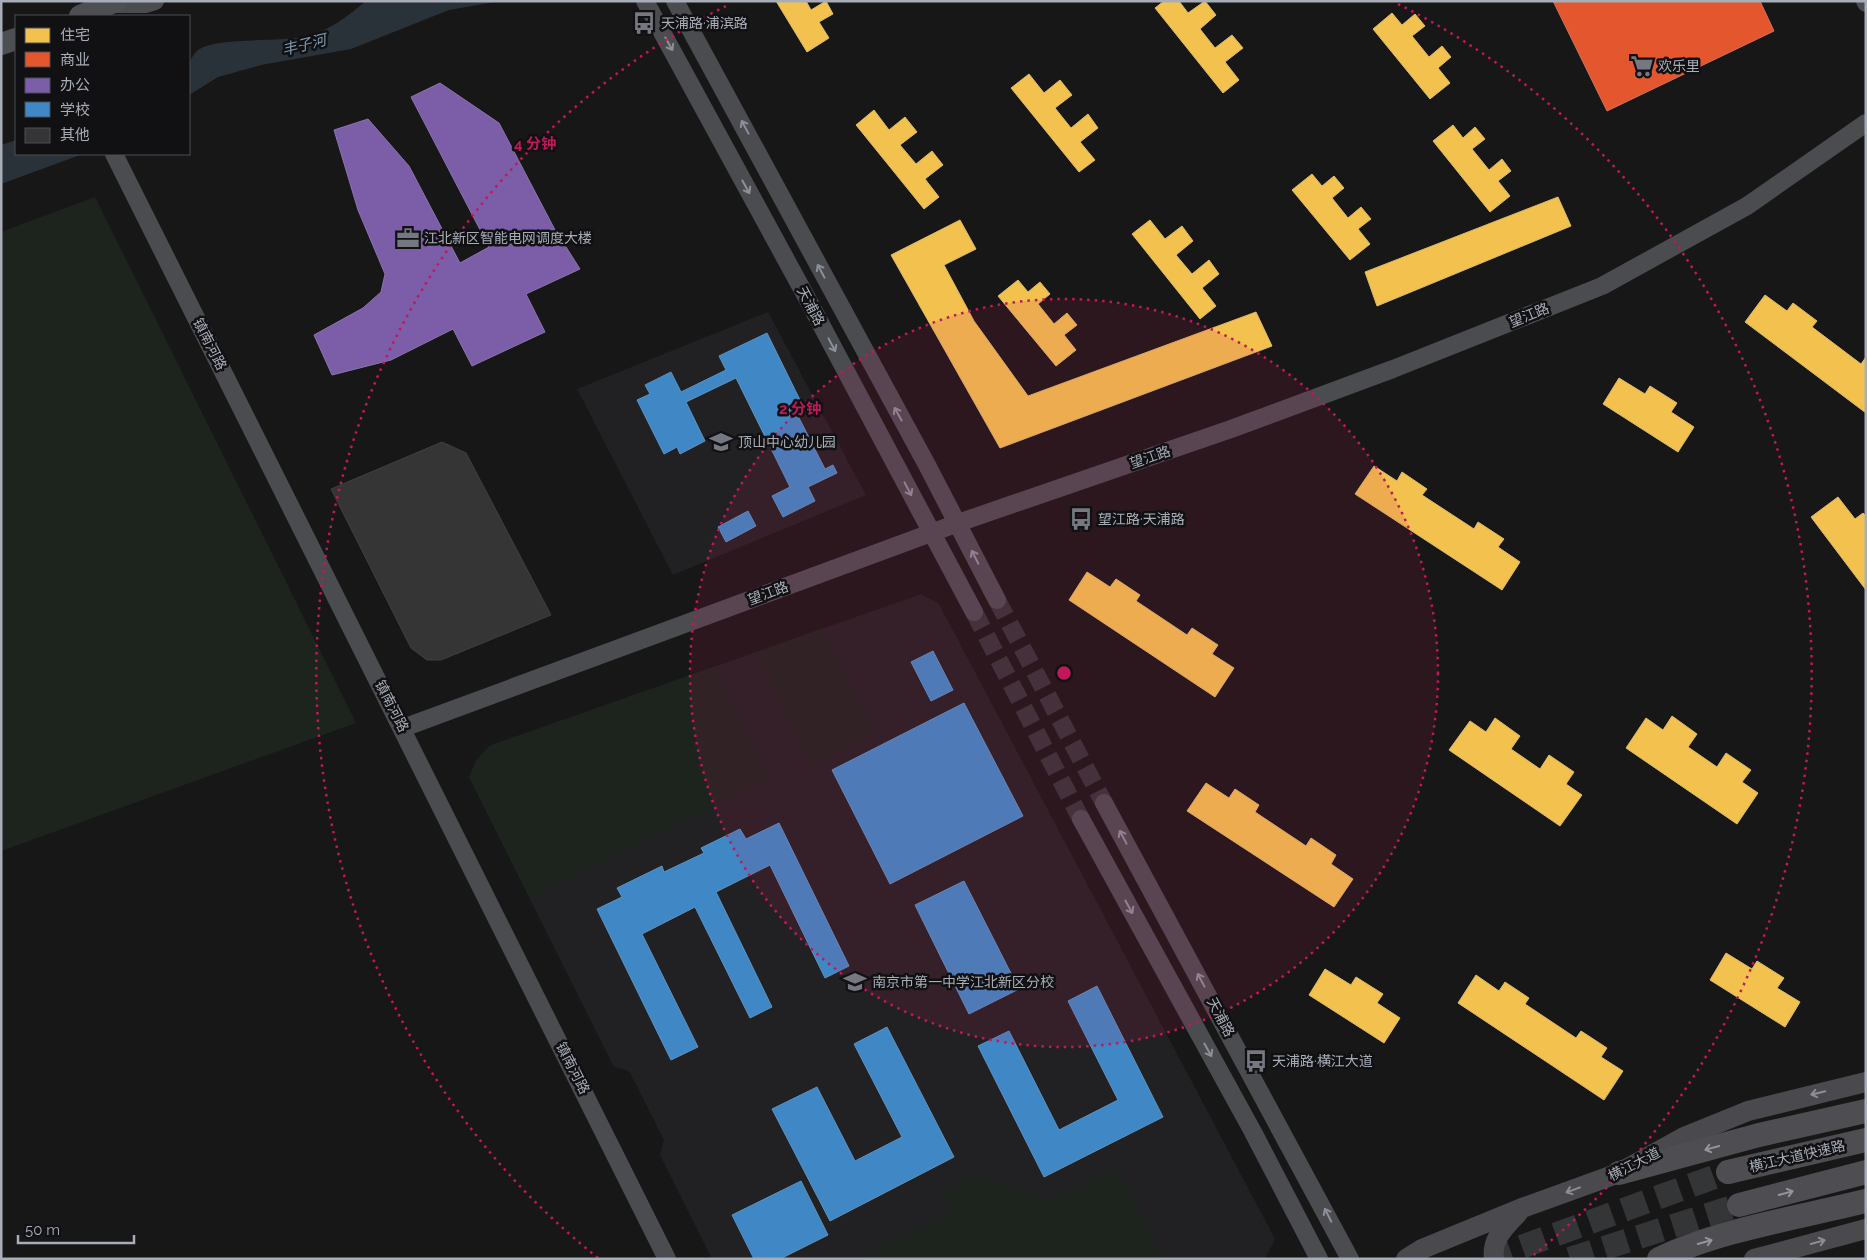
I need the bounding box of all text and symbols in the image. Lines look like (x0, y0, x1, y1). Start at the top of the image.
bus stop icon: 天浦路·浦滨路 (631, 10, 657, 36)
legend (15, 15, 190, 155)
place label: 天浦路·浦滨路 (661, 15, 748, 31)
text: 住宅 (60, 26, 90, 44)
water label: 丰子河 (280, 30, 331, 59)
one-way arrow (664, 36, 674, 51)
text: 商业 (60, 51, 90, 69)
supermarket icon: 欢乐里 (1629, 53, 1655, 79)
place label: 欢乐里 (1658, 58, 1700, 74)
text: 办公 (60, 76, 90, 94)
text: 学校 (60, 101, 90, 119)
one-way arrow (740, 120, 750, 135)
text: 其他 (60, 126, 90, 144)
text: 4 分钟 (514, 135, 556, 153)
one-way arrow (742, 179, 751, 194)
office icon: 江北新区智能电网调度大楼 (395, 225, 421, 251)
place label: 江北新区智能电网调度大楼 (424, 230, 592, 246)
one-way arrow (816, 263, 826, 278)
street label: 天浦路 (794, 284, 828, 328)
street label: 望江路 (1507, 300, 1551, 330)
street label: 镇南河路 (190, 315, 230, 373)
one-way arrow (828, 337, 837, 352)
text: 2 分钟 (779, 400, 821, 418)
one-way arrow (893, 406, 903, 421)
school or university icon: 顶山中心幼儿园 (708, 429, 734, 455)
place label: 顶山中心幼儿园 (738, 434, 836, 450)
street label: 望江路 (1128, 443, 1172, 471)
one-way arrow (903, 481, 913, 496)
bus stop icon: 望江路·天浦路 (1068, 506, 1094, 532)
place label: 望江路·天浦路 (1098, 511, 1185, 527)
one-way arrow (970, 550, 979, 565)
street label: 望江路 (746, 578, 790, 608)
centre of rings (1055, 664, 1073, 682)
street label: 镇南河路 (372, 677, 412, 735)
one-way arrow (1118, 830, 1128, 845)
one-way arrow (1125, 900, 1135, 914)
school or university icon: 南京市第一中学江北新区分校 (842, 969, 868, 995)
place label: 南京市第一中学江北新区分校 (872, 974, 1054, 990)
one-way arrow (1195, 974, 1205, 988)
street label: 天浦路 (1204, 995, 1238, 1039)
street label: 镇南河路 (553, 1039, 593, 1097)
one-way arrow (1203, 1042, 1213, 1056)
bus stop icon: 天浦路·横江大道 (1243, 1048, 1269, 1074)
place label: 天浦路·横江大道 (1272, 1053, 1373, 1069)
one-way arrow (1811, 1089, 1827, 1099)
street label: 横江大道快速路 (1747, 1137, 1847, 1175)
one-way arrow (1704, 1143, 1720, 1153)
street label: 横江大道 (1605, 1144, 1663, 1184)
one-way arrow (1566, 1186, 1581, 1195)
one-way arrow (1777, 1188, 1793, 1197)
one-way arrow (1323, 1208, 1333, 1223)
scale bar (18, 1212, 134, 1244)
text: 50 m (25, 1221, 60, 1239)
one-way arrow (1696, 1236, 1712, 1246)
one-way arrow (1809, 1236, 1825, 1246)

